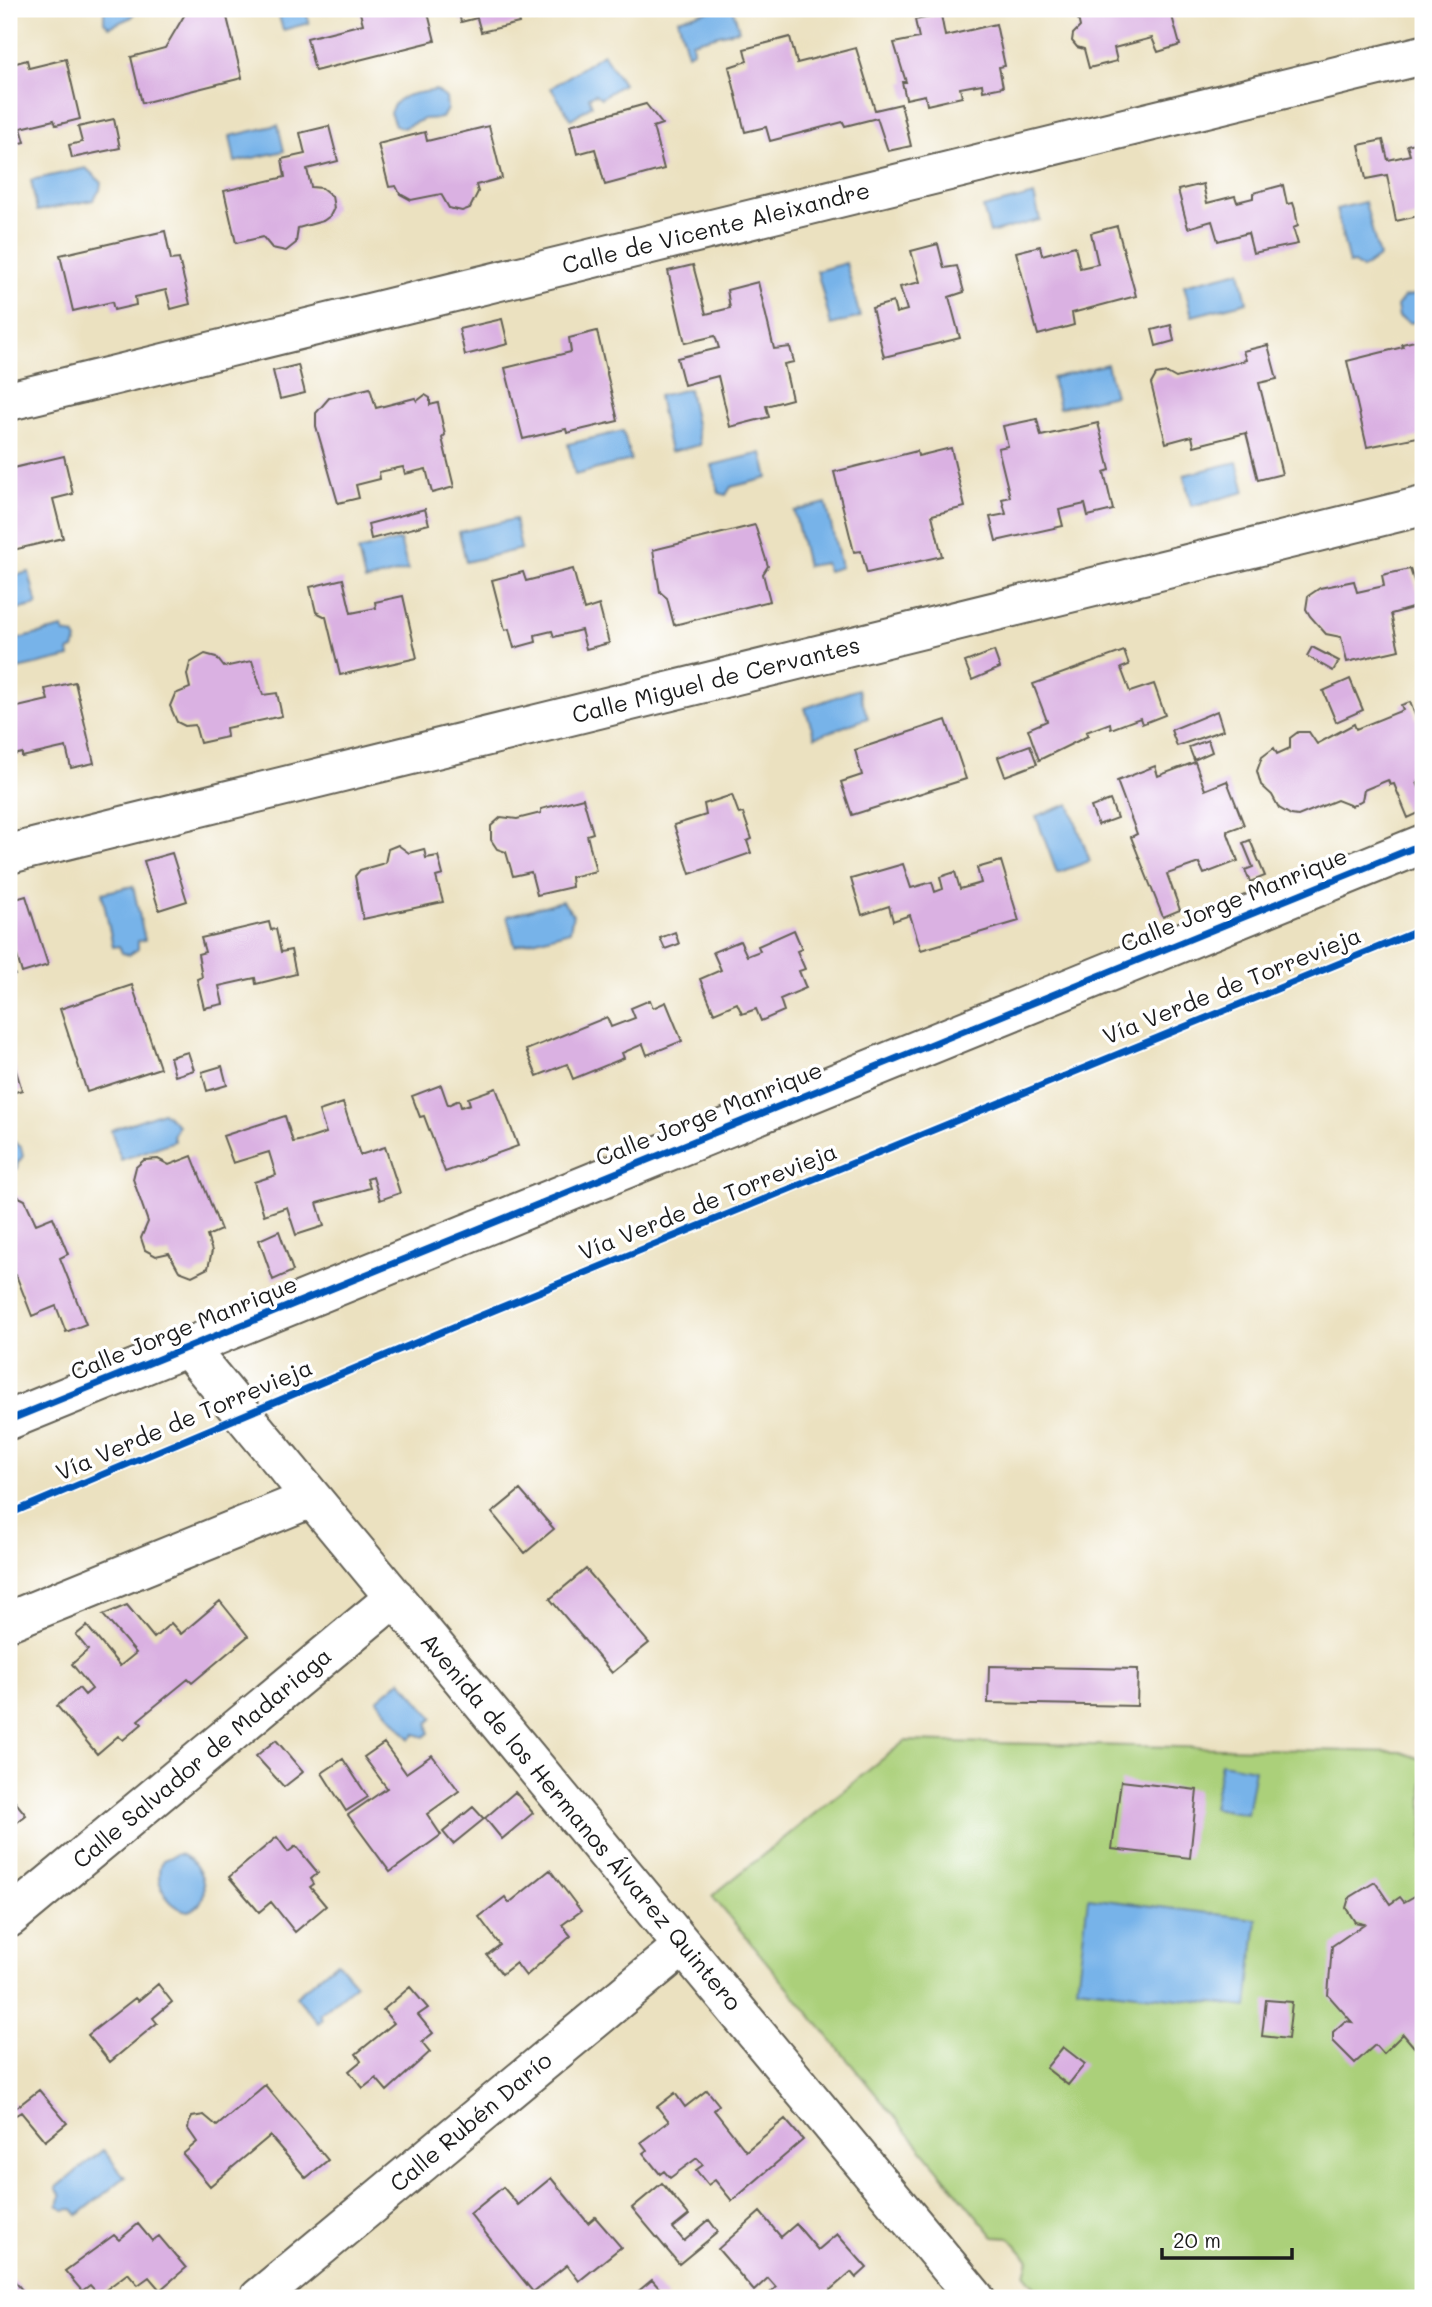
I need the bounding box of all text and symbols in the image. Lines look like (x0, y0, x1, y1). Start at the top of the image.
street label: Calle de Vicente Aleixandre (559, 174, 873, 280)
street label: Calle Miguel de Cervantes (569, 629, 863, 729)
street label: Calle Jorge Manrique (1116, 840, 1352, 958)
street label: Vía Verde de Torrevieja (1098, 919, 1365, 1051)
street label: Calle Jorge Manrique (591, 1054, 827, 1172)
street label: Vía Verde de Torrevieja (574, 1135, 841, 1267)
street label: Calle Jorge Manrique (66, 1268, 302, 1386)
street label: Vía Verde de Torrevieja (51, 1351, 316, 1487)
street label: Avenida de los Hermanos Álvarez Quintero (415, 1626, 749, 2016)
street label: Calle Salvador de Madariaga (66, 1640, 337, 1874)
street label: Calle Rubén Darío (383, 2045, 558, 2198)
scale bar (1162, 2216, 1292, 2260)
text: 20 m (1173, 2226, 1221, 2253)

